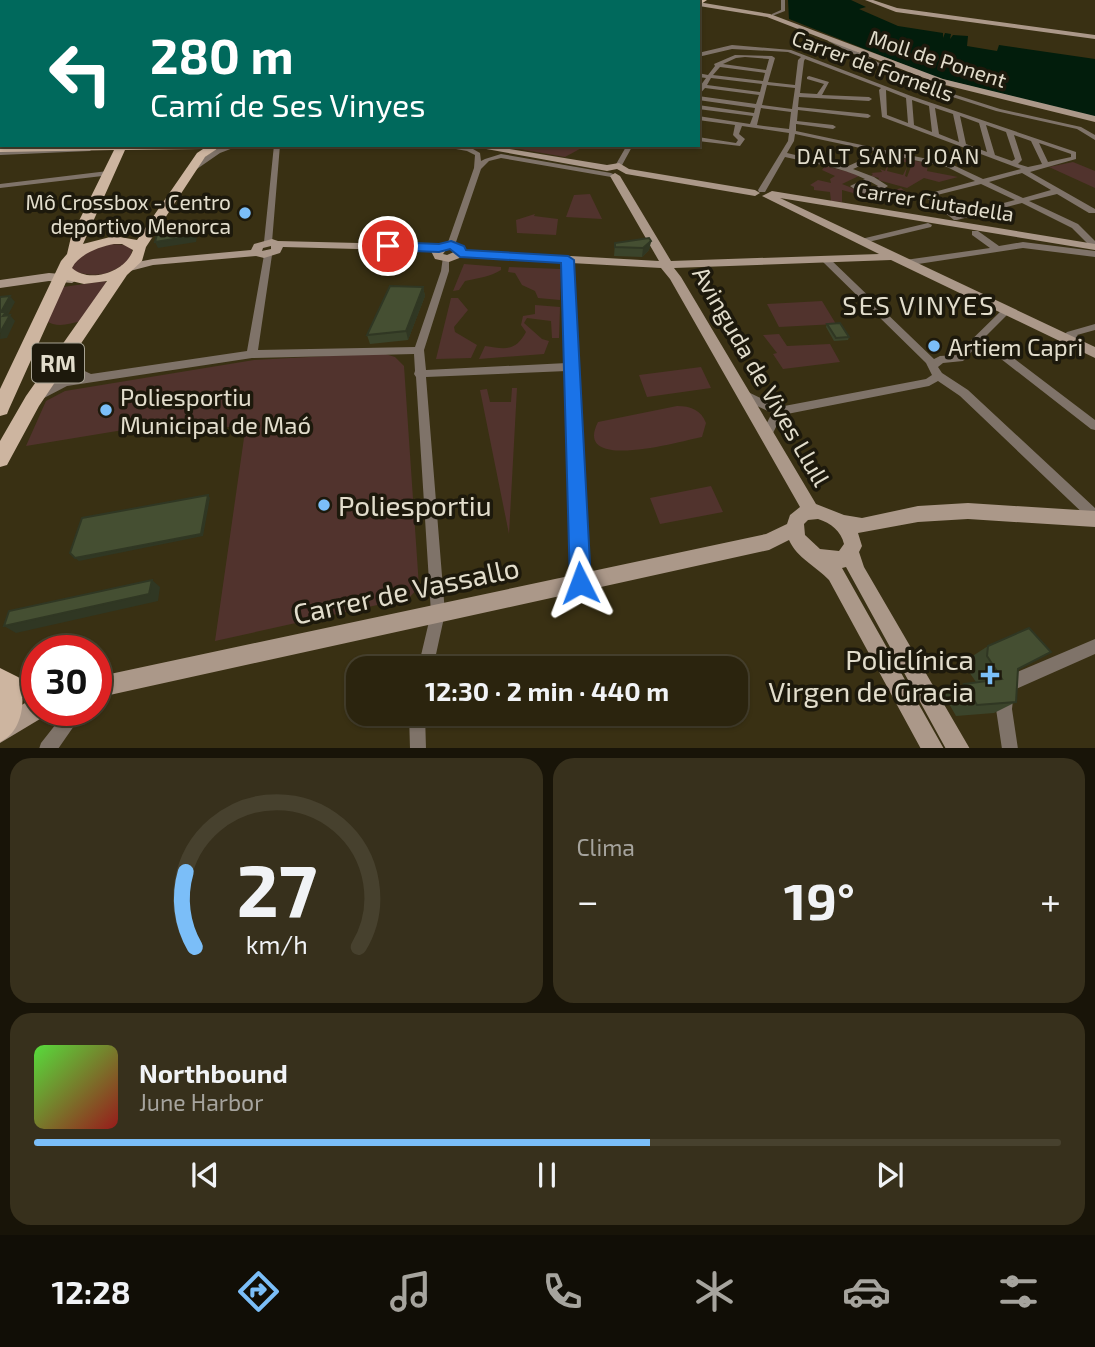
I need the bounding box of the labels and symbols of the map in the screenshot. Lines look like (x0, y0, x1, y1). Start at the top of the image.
street label: Carrer de Fornells (789, 24, 957, 106)
street label: Moll de Ponent (866, 24, 1010, 92)
district label: DALT SANT JOAN (797, 143, 981, 168)
street label: Carrer Ciutadella (854, 176, 1016, 226)
place label: Mô Crossbox - Centro deportivo Menorca (26, 189, 231, 238)
marker: Mô Crossbox - Centro deportivo Menorca (237, 205, 253, 221)
pin (358, 216, 418, 276)
street label: Avinguda de Vives Llull (687, 261, 837, 491)
district label: SES VINYES (842, 289, 996, 320)
place label: Artiem Capri (948, 332, 1083, 361)
marker: Artiem Capri (926, 338, 942, 354)
road number: RM (32, 344, 84, 382)
place label: Poliesportiu Municipal de Maó (120, 382, 311, 439)
marker: Poliesportiu Municipal de Maó (98, 402, 114, 418)
place label: Poliesportiu (338, 488, 492, 522)
marker: Poliesportiu (316, 497, 332, 513)
position arrow (543, 546, 617, 620)
street label: Carrer de Vassallo (290, 549, 522, 631)
speed limit sign: 30 (21, 635, 112, 726)
place label: Policlínica Virgen de Gracia (768, 642, 974, 708)
marker: Policlínica Virgen de Gracia (980, 665, 1000, 685)

